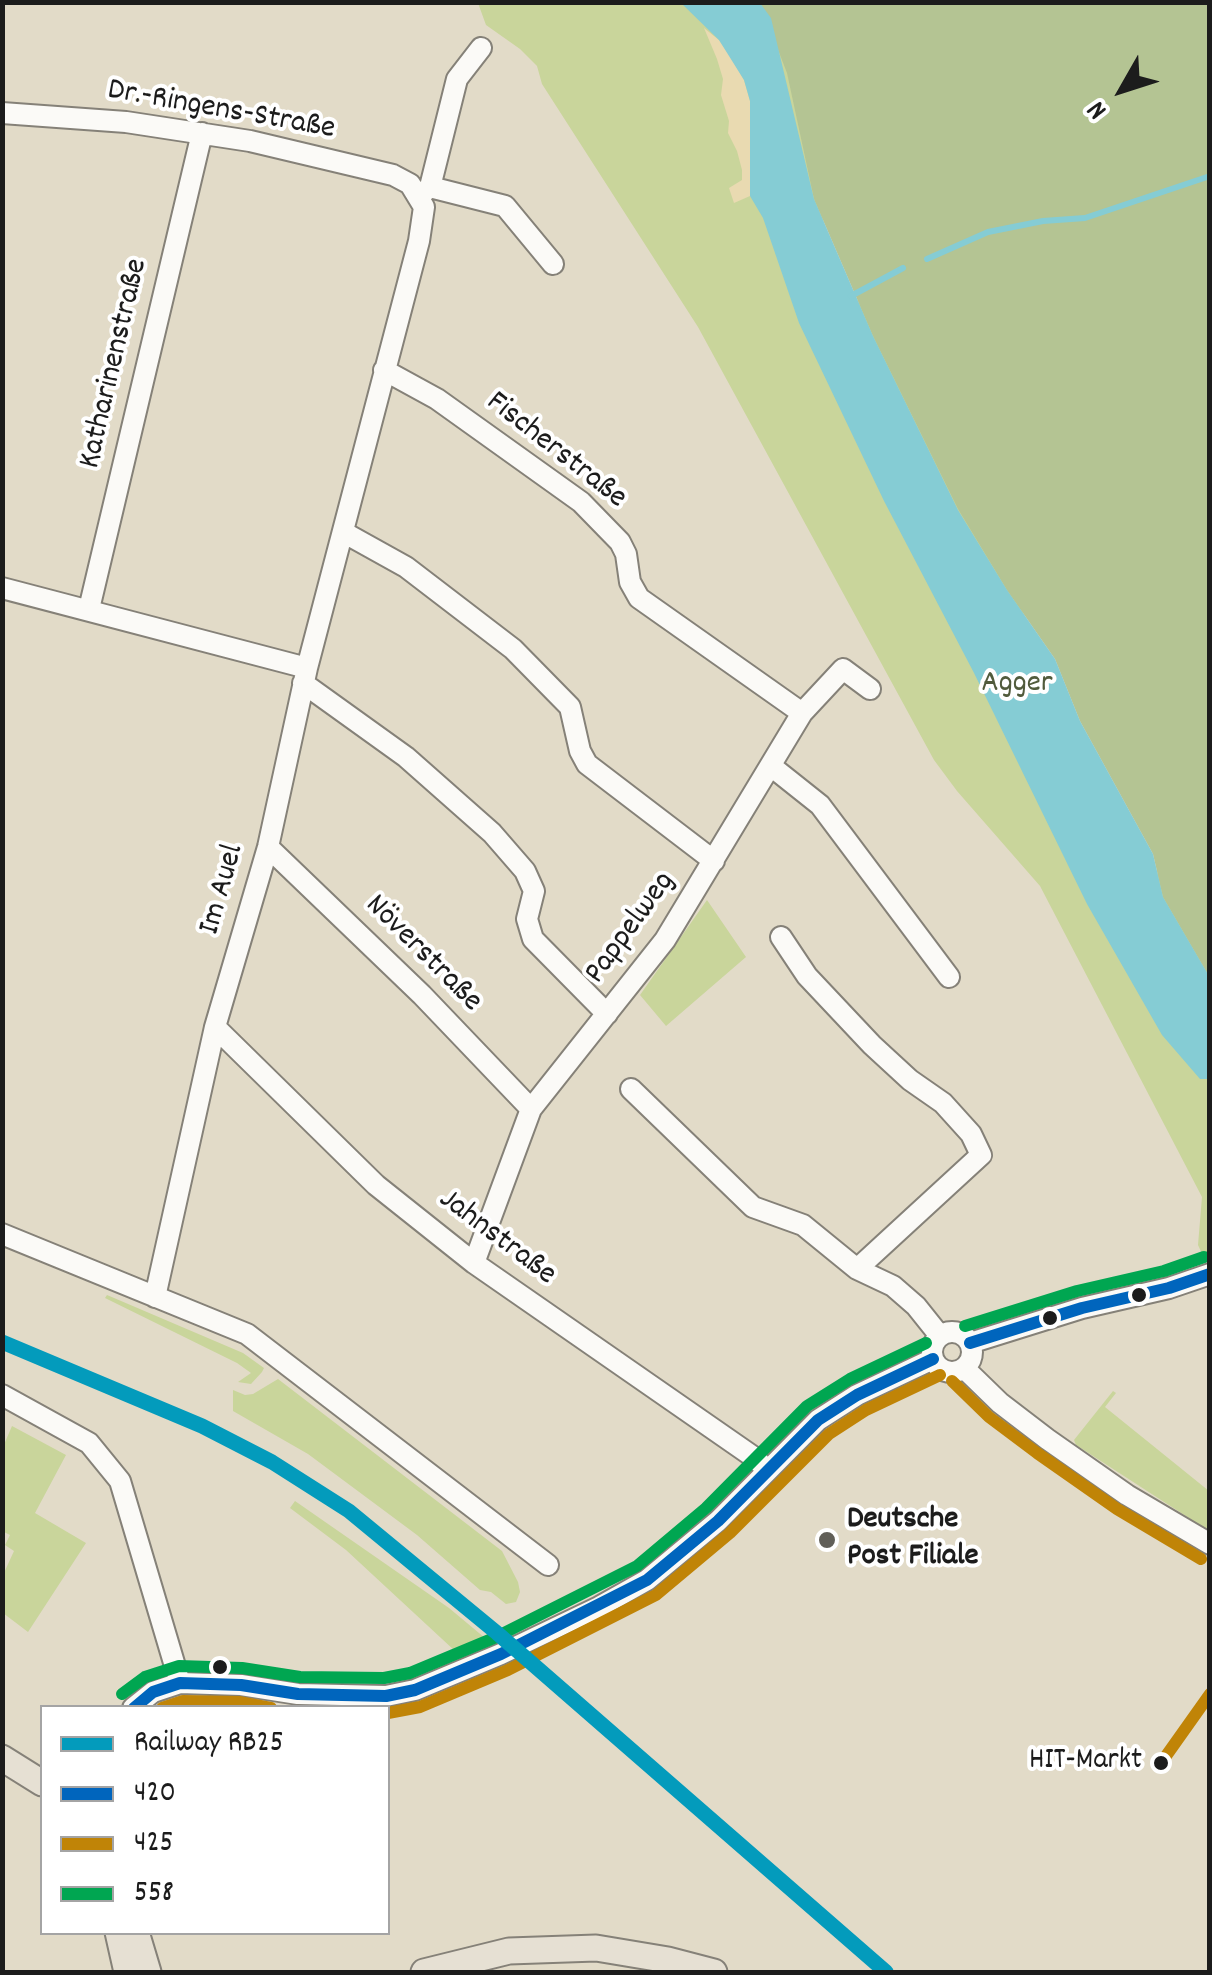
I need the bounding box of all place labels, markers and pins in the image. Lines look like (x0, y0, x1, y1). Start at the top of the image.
unlabelled marker (1129, 1285, 1149, 1305)
unlabelled marker (1040, 1308, 1060, 1328)
place label: Deutsche Post Filiale (847, 1503, 979, 1578)
marker: Deutsche Post Filiale (816, 1529, 838, 1551)
unlabelled marker (210, 1657, 230, 1677)
place label: HIT-Markt (1029, 1745, 1142, 1781)
marker: HIT-Markt (1151, 1753, 1171, 1773)

